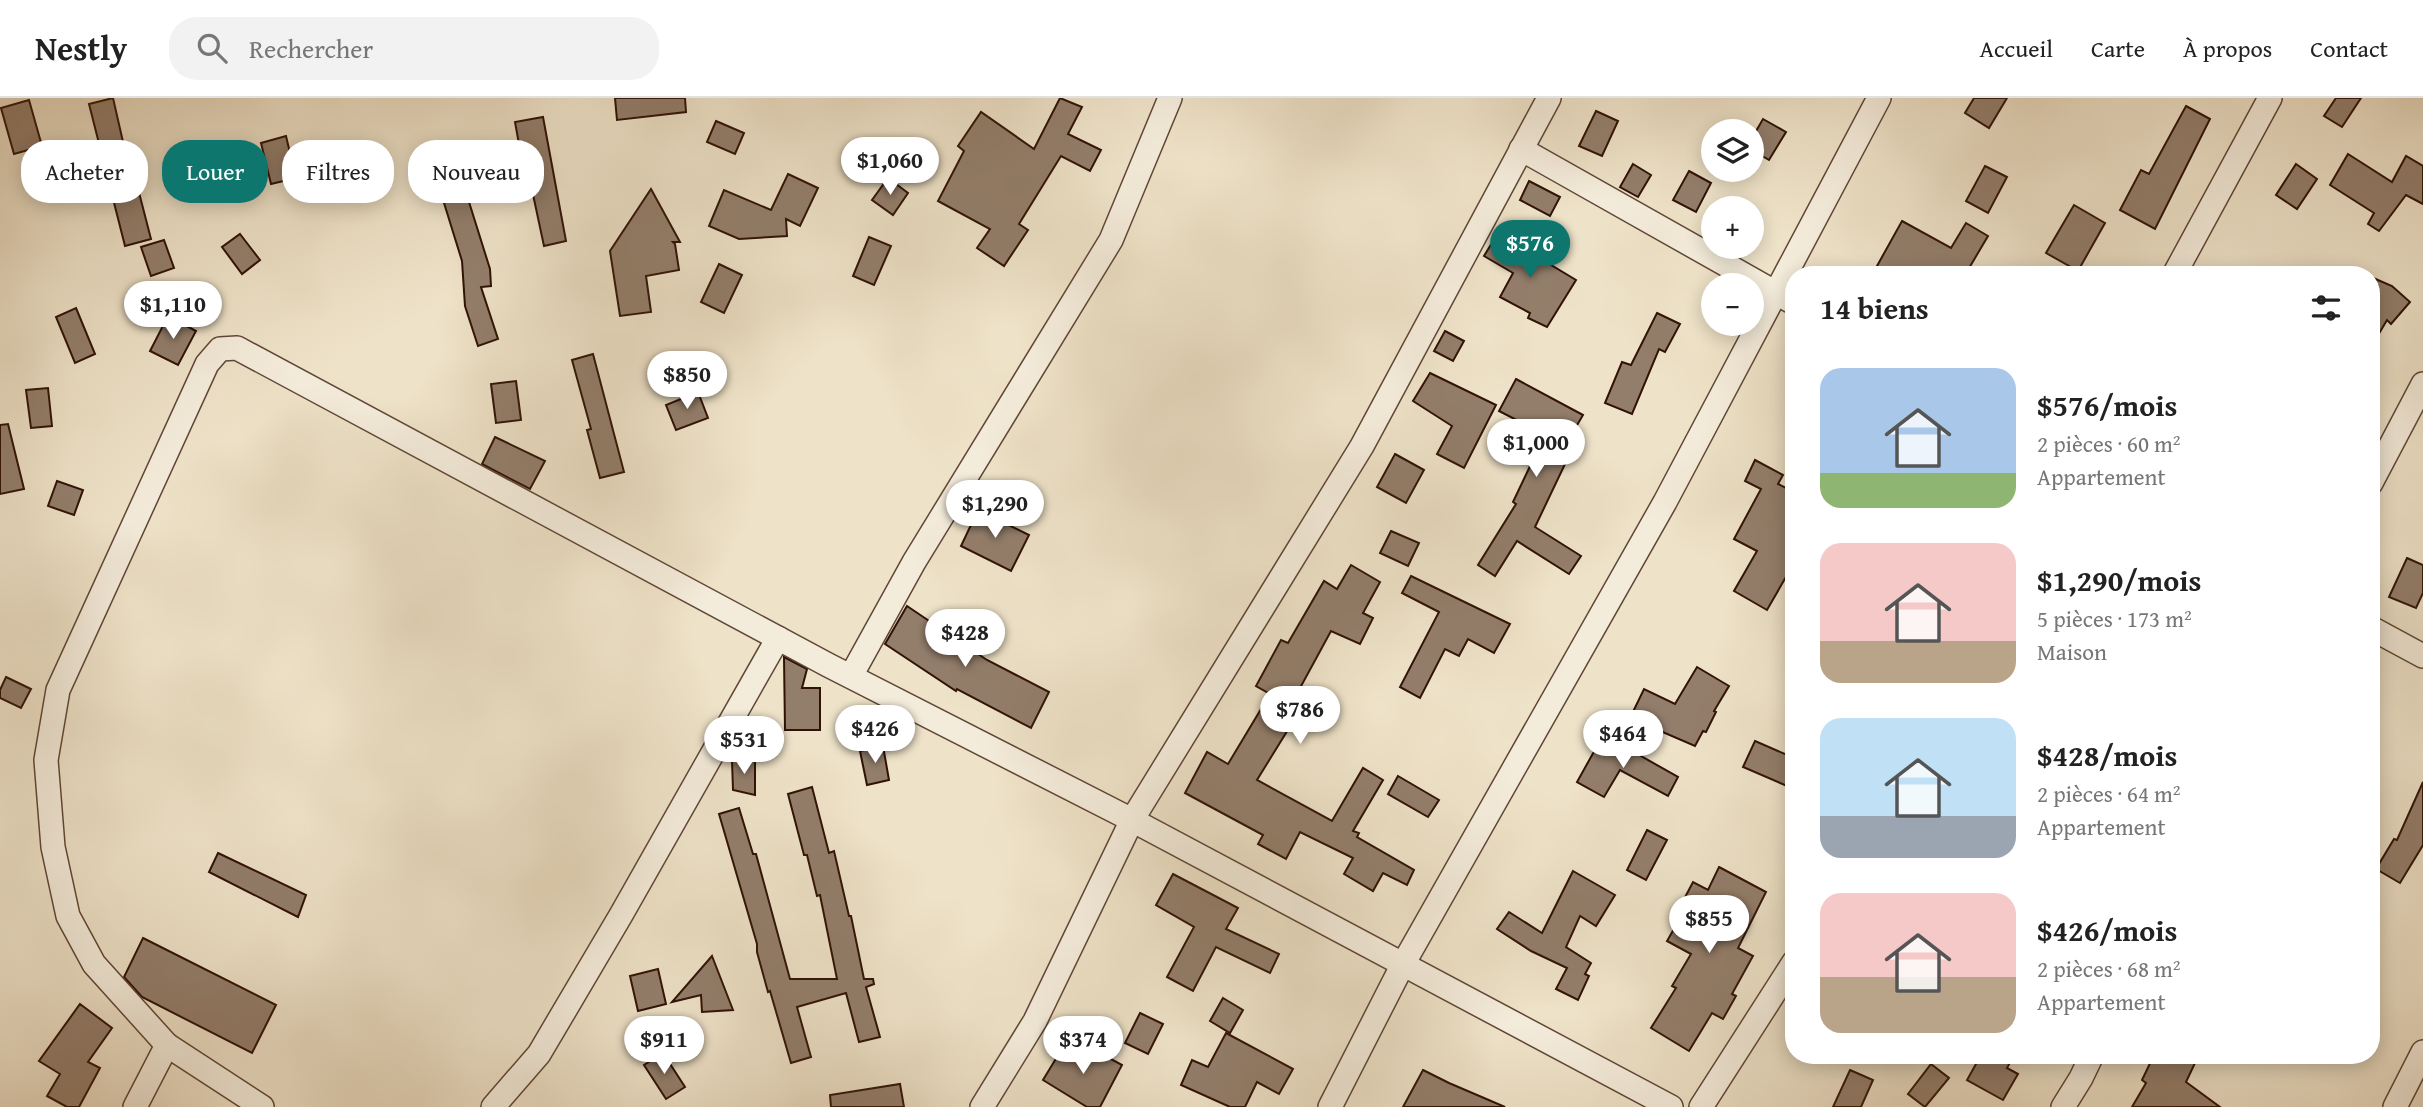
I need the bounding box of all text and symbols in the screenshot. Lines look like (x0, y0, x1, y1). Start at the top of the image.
search box (169, 17, 659, 80)
text: Nestly (35, 24, 127, 72)
icon: search (193, 29, 231, 67)
text: Rechercher (249, 29, 373, 68)
text: Accueil (1979, 31, 2053, 66)
text: Carte (2091, 31, 2145, 66)
text: À propos (2183, 31, 2272, 66)
text: Contact (2310, 31, 2388, 66)
map controls (1701, 119, 1764, 336)
button: layers (1701, 119, 1764, 182)
pin: $1,060 (833, 138, 947, 197)
chip: Acheter (21, 140, 148, 203)
chip: Louer (162, 140, 268, 203)
chip: Filtres (282, 140, 394, 203)
chip: Nouveau (408, 140, 544, 203)
text: $1,060 (857, 143, 923, 176)
button: + (1701, 196, 1764, 259)
pin: $576 (1489, 220, 1571, 280)
text: $576 (1506, 226, 1554, 259)
button: − (1701, 273, 1764, 336)
pin: $1,110 (116, 282, 230, 341)
text: 14 biens (1820, 286, 1929, 330)
text: $1,110 (140, 287, 206, 320)
icon: filters (2307, 289, 2345, 327)
pin: $850 (646, 352, 728, 411)
text: $850 (663, 357, 711, 390)
text: $576/mois (2037, 383, 2177, 427)
icon: home (1876, 396, 1960, 480)
pin: $1,000 (1479, 420, 1593, 479)
text: $1,000 (1503, 425, 1569, 458)
text: 2 pièces · 60 m² (2037, 427, 2181, 460)
text: Appartement (2037, 460, 2166, 493)
pin: $1,290 (938, 480, 1052, 540)
text: $1,290 (962, 486, 1028, 519)
text: $1,290/mois (2037, 558, 2201, 602)
icon: home (1876, 571, 1960, 655)
text: 5 pièces · 173 m² (2037, 602, 2192, 635)
pin: $428 (924, 610, 1006, 669)
text: $428 (941, 615, 989, 648)
text: Maison (2037, 635, 2107, 668)
pin: $786 (1259, 686, 1341, 746)
text: $786 (1276, 692, 1324, 725)
pin: $426 (834, 706, 916, 765)
pin: $464 (1582, 710, 1664, 770)
text: $426 (851, 711, 899, 744)
pin: $531 (703, 716, 785, 776)
text: $464 (1599, 716, 1647, 749)
text: $531 (720, 722, 768, 755)
text: $428/mois (2037, 733, 2177, 777)
icon: home (1876, 746, 1960, 830)
text: 2 pièces · 64 m² (2037, 777, 2181, 810)
text: Appartement (2037, 810, 2166, 843)
pin: $855 (1668, 896, 1750, 955)
text: $855 (1685, 901, 1733, 934)
text: $426/mois (2037, 908, 2177, 952)
icon: home (1876, 921, 1960, 1005)
text: 2 pièces · 68 m² (2037, 952, 2181, 985)
text: Appartement (2037, 985, 2166, 1018)
pin: $911 (623, 1016, 705, 1076)
pin: $374 (1042, 1016, 1124, 1076)
text: $911 (640, 1022, 688, 1055)
text: $374 (1059, 1022, 1107, 1055)

